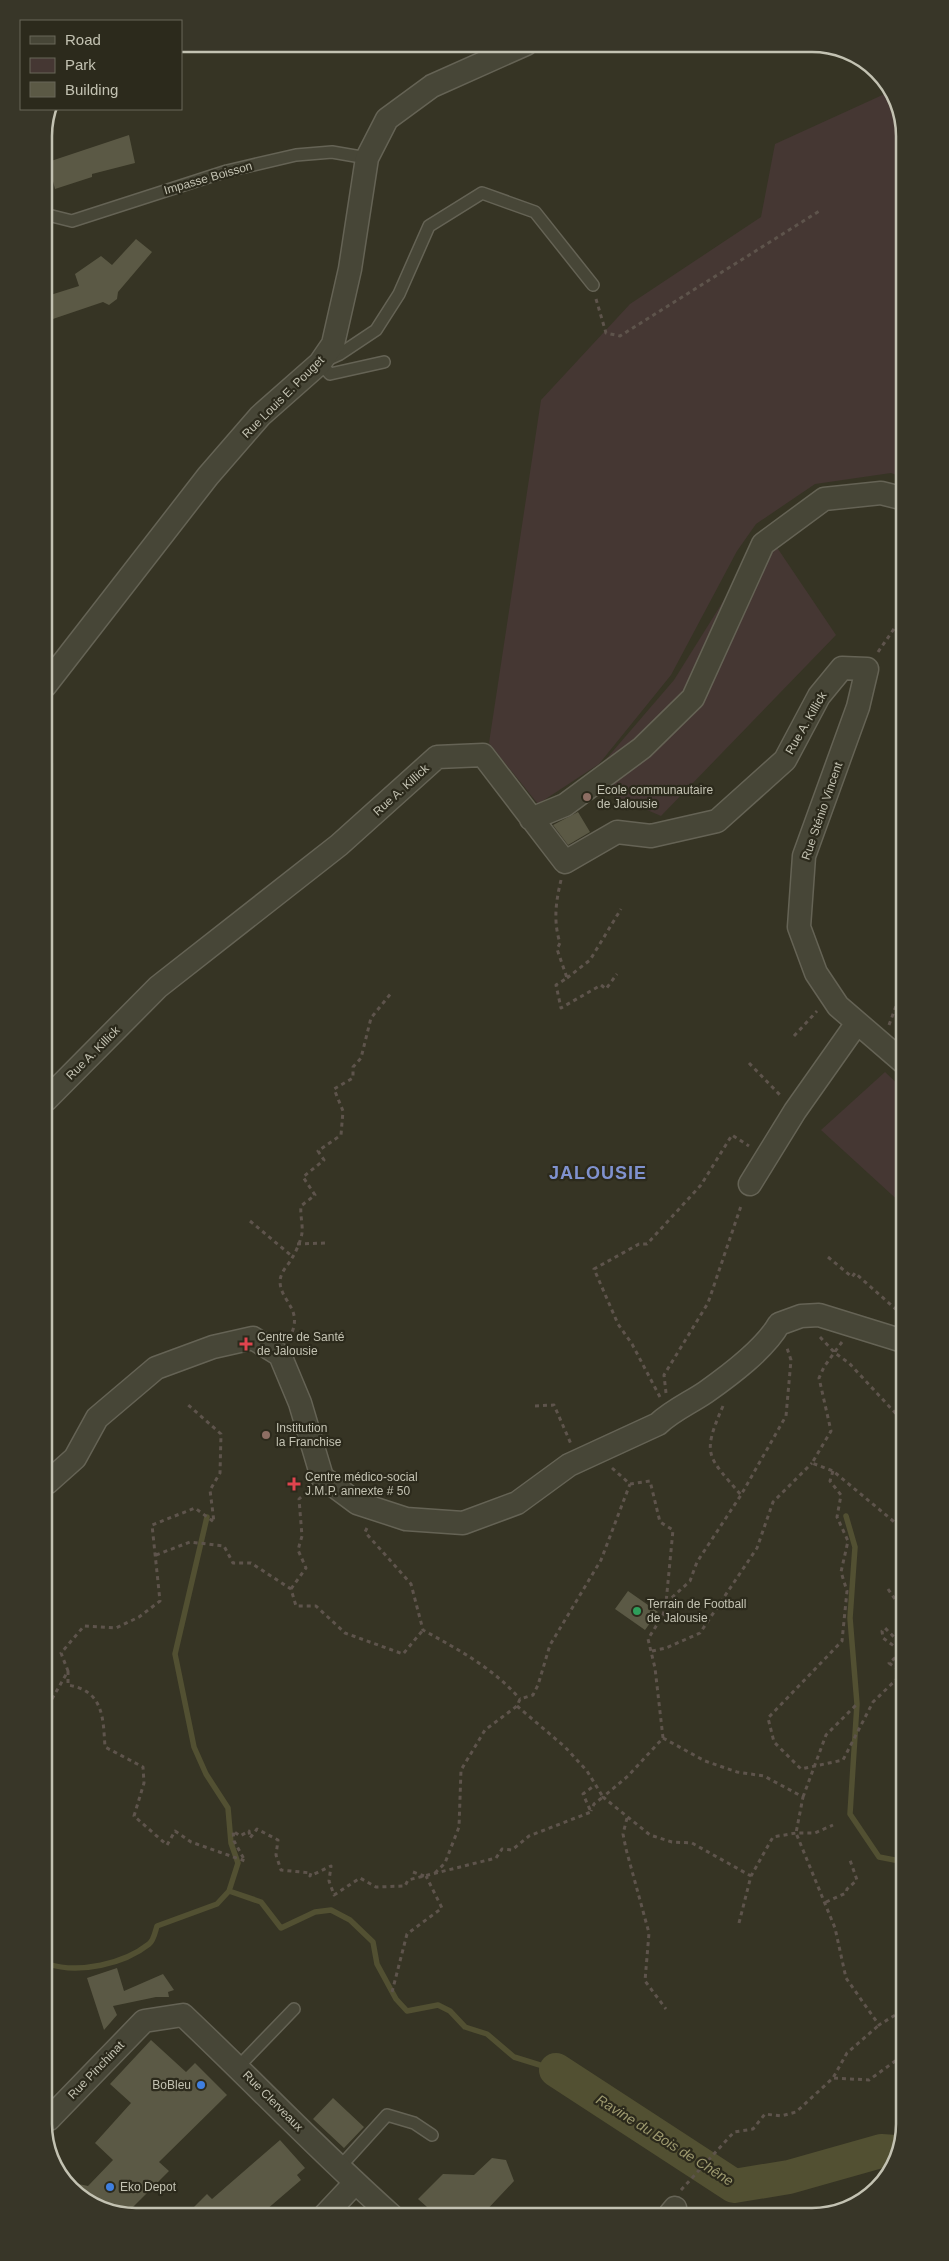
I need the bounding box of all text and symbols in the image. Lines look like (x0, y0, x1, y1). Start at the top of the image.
legend (20, 20, 182, 110)
text: Road (65, 31, 101, 48)
text: Park (65, 56, 96, 73)
text: Building (65, 81, 118, 98)
street label: Impasse Boisson (162, 159, 254, 197)
street label: Rue Louis E. Pouget (239, 353, 327, 441)
street label: Rue A. Killick (782, 688, 830, 757)
street label: Rue Sténio Vincent (799, 760, 846, 862)
street label: Rue A. Killick (370, 761, 432, 819)
place label: Ecole communautaire de Jalousie (597, 783, 713, 811)
marker: Ecole communautaire de Jalousie (581, 791, 593, 803)
street label: Rue A. Killick (63, 1023, 123, 1083)
district label: JALOUSIE (549, 1163, 647, 1183)
place label: Centre de Santé de Jalousie (257, 1330, 345, 1358)
marker: Centre de Santé de Jalousie (239, 1337, 253, 1351)
place label: Institution la Franchise (276, 1421, 342, 1449)
marker: Institution la Franchise (260, 1429, 272, 1441)
place label: Centre médico-social J.M.P. annexte # 50 (305, 1470, 418, 1498)
marker: Centre médico-social J.M.P. annexte # 50 (287, 1477, 301, 1491)
place label: Terrain de Football de Jalousie (647, 1597, 746, 1625)
marker: Terrain de Football de Jalousie (631, 1605, 643, 1617)
street label: Rue Pinchinat (65, 2038, 127, 2102)
street label: Rue Clerveaux (240, 2068, 306, 2134)
place label: BoBleu (152, 2078, 191, 2092)
marker: BoBleu (195, 2079, 207, 2091)
water label: Ravine du Bois de Chêne (593, 2091, 737, 2189)
place label: Eko Depot (120, 2180, 177, 2194)
marker: Eko Depot (104, 2181, 116, 2193)

